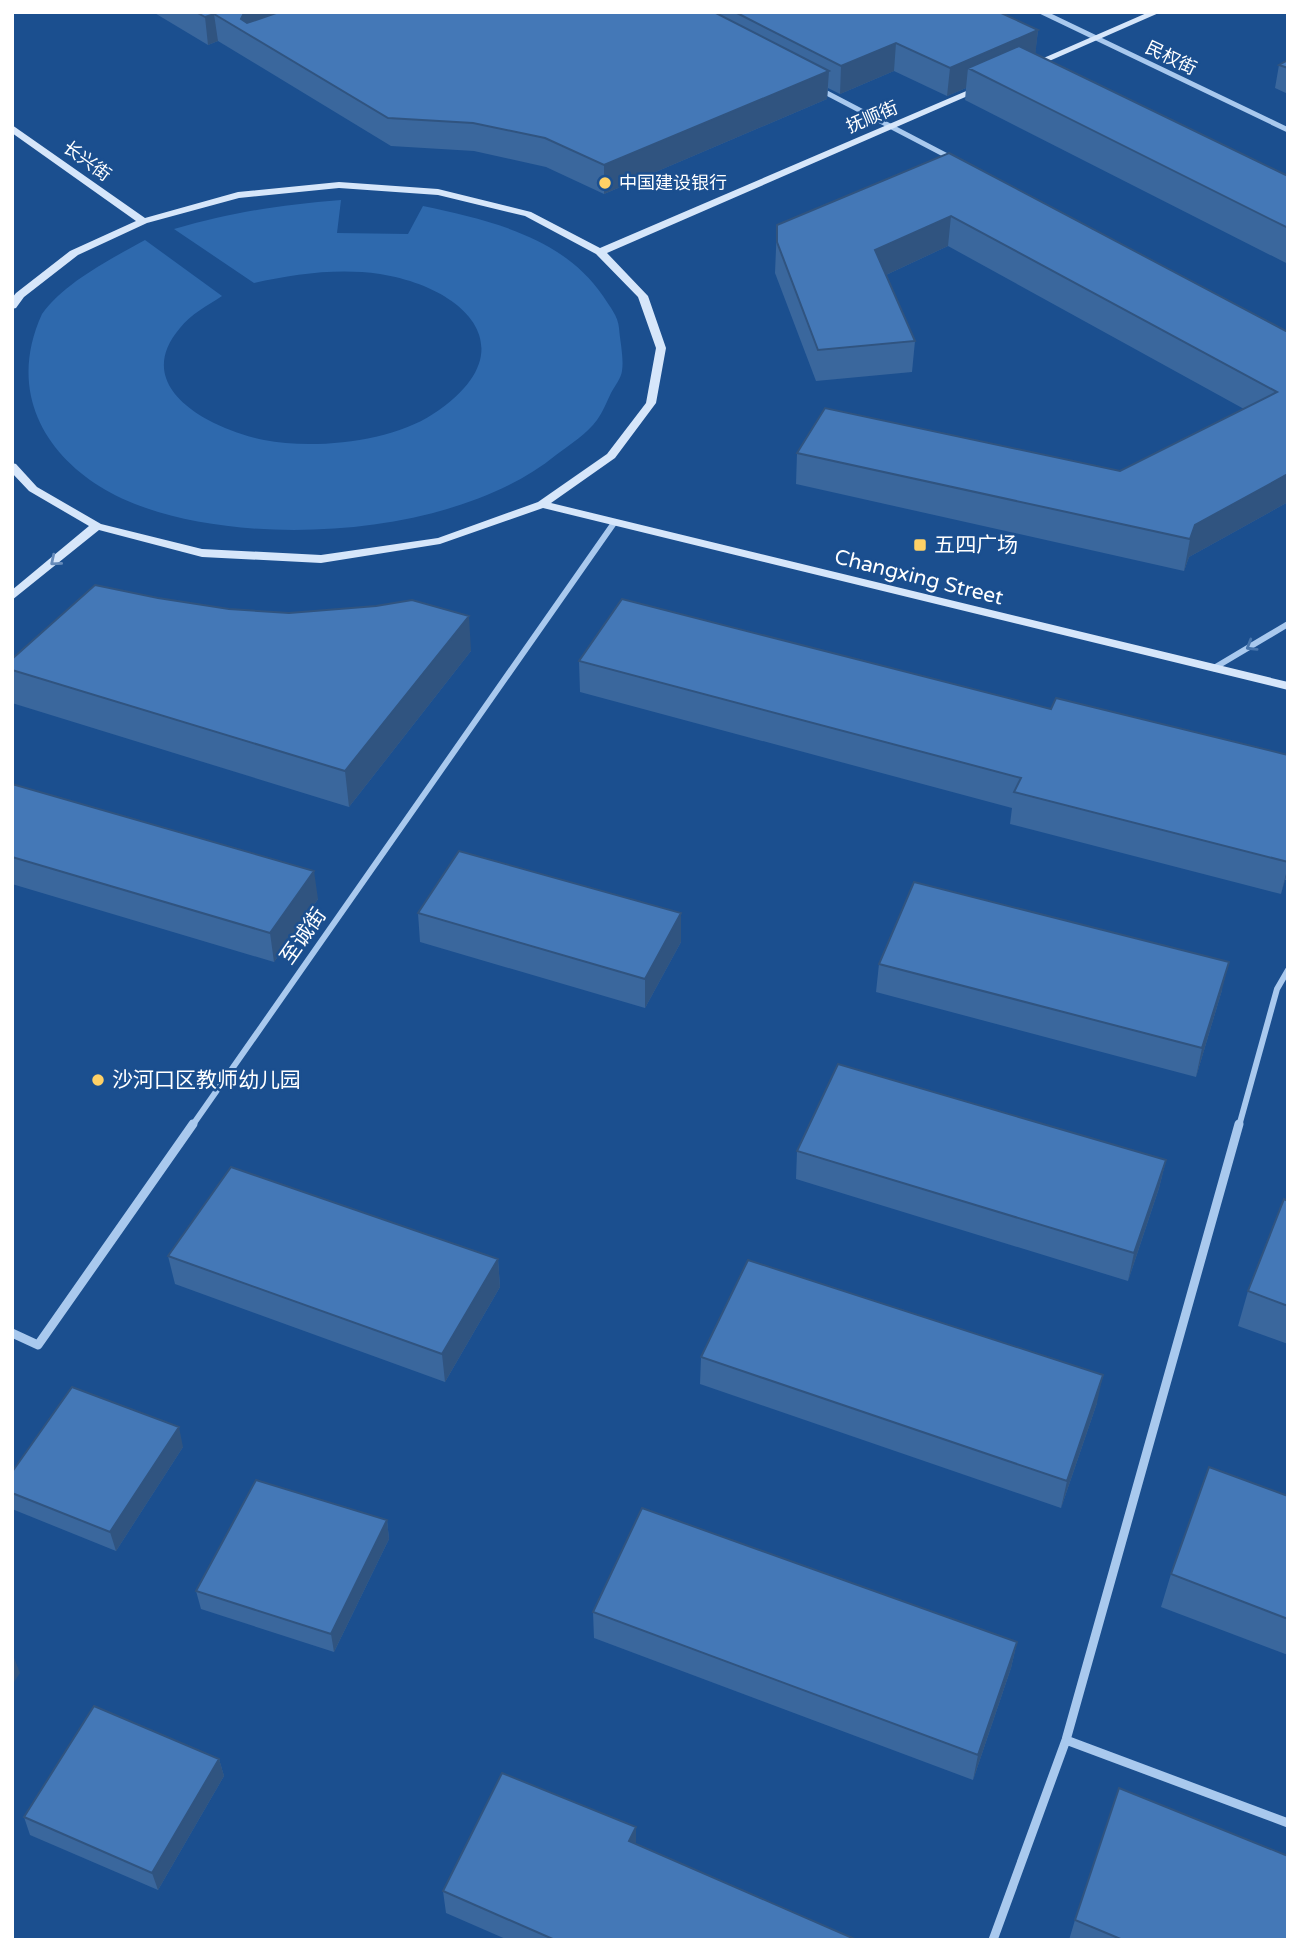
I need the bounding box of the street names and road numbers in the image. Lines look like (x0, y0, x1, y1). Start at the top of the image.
street label: 民权街 (1142, 36, 1200, 80)
street label: 抚顺街 (843, 96, 901, 138)
street label: 长兴街 (59, 136, 115, 186)
street label: Changxing Street (832, 544, 1006, 611)
street label: 至诚街 (275, 903, 332, 969)

